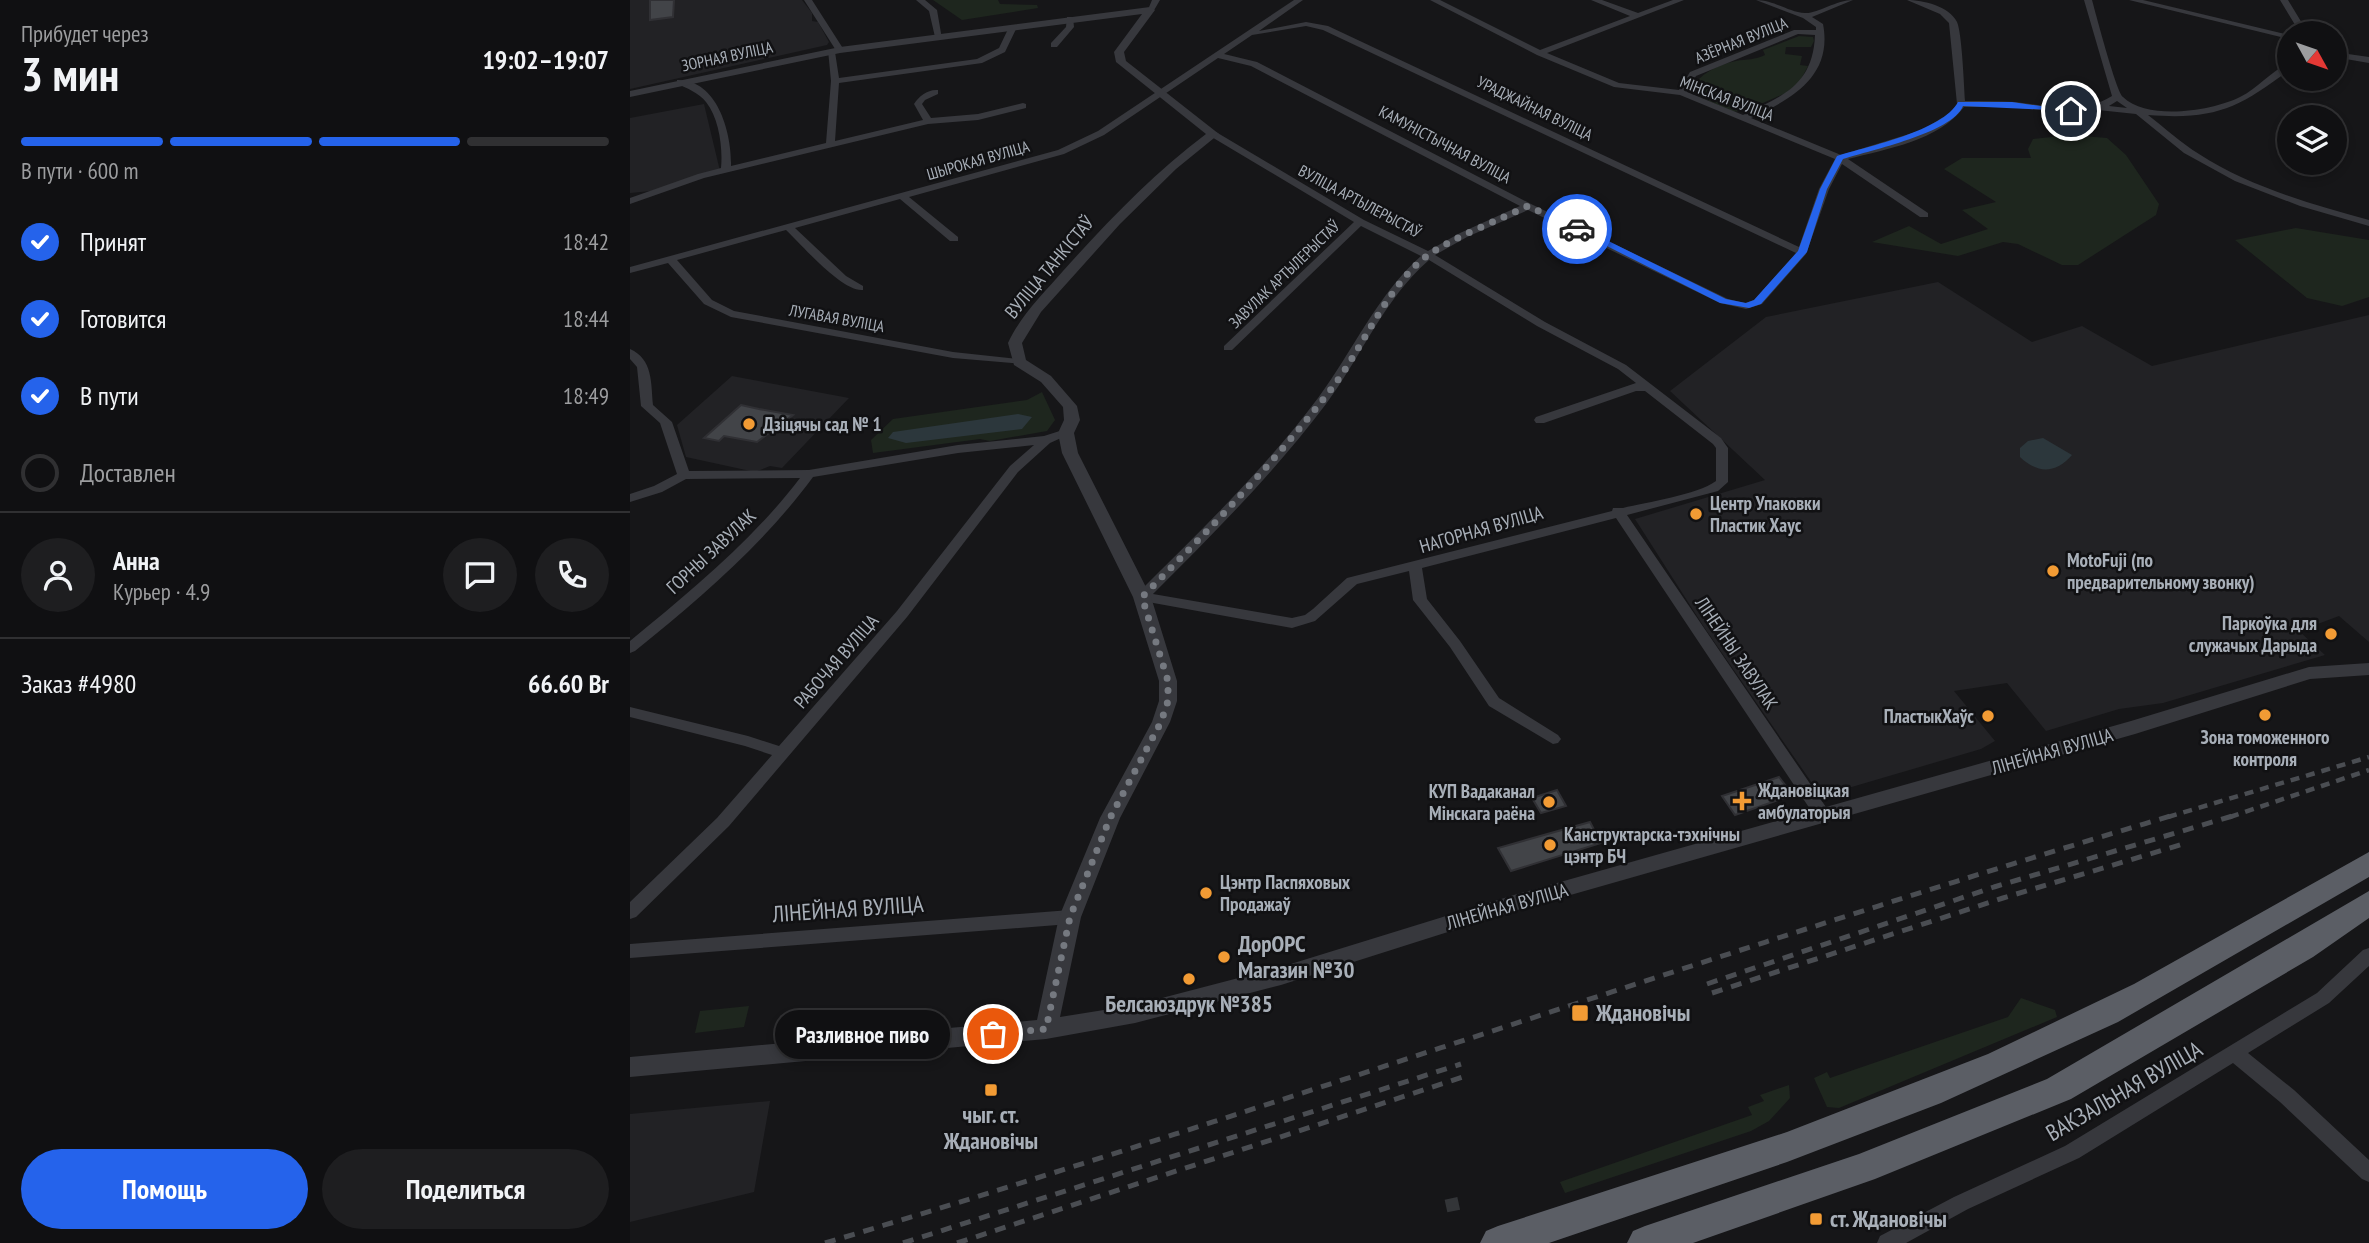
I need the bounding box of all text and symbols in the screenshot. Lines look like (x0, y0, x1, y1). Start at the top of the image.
street label: АЗЁРНАЯ ВУЛІЦА (1692, 12, 1791, 68)
text: Прибудет через (21, 19, 149, 48)
north arrow (2277, 21, 2347, 91)
map controls (2277, 21, 2347, 175)
street label: ЗОРНАЯ ВУЛІЦА (680, 37, 775, 75)
text: 19:02–19:07 (482, 43, 609, 76)
text: 3 мин (21, 44, 119, 104)
street label: УРАДЖАЙНАЯ ВУЛІЦА (1474, 71, 1596, 145)
street label: МІНСКАЯ ВУЛІЦА (1677, 71, 1777, 125)
pin (2041, 81, 2101, 141)
icon: home (2052, 92, 2090, 130)
street label: КАМУНІСТЫЧНАЯ ВУЛІЦА (1376, 101, 1515, 187)
button: layers (2277, 105, 2347, 175)
street label: ШЫРОКАЯ ВУЛІЦА (924, 136, 1032, 184)
text: В пути · 600 m (21, 156, 138, 185)
street label: ВУЛІЦА АРТЫЛЕРЫСТАЎ (1295, 160, 1426, 242)
courier (1542, 194, 1612, 264)
street label: ВУЛІЦА ТАНКІСТАЎ (999, 210, 1099, 323)
icon: car (1558, 210, 1596, 248)
street label: ЗАВУЛАК АРТЫЛЕРЫСТАЎ (1224, 215, 1344, 332)
icon: check (21, 223, 59, 261)
text: Принят (80, 225, 146, 258)
text: 18:42 (563, 227, 609, 256)
icon: check (21, 300, 59, 338)
street label: ЛУГАВАЯ ВУЛІЦА (787, 300, 887, 336)
text: Готовится (80, 302, 166, 335)
text: 18:44 (563, 304, 609, 333)
icon: check (21, 377, 59, 415)
text: В пути (80, 379, 139, 412)
text: 18:49 (563, 381, 609, 410)
place label: Дзіцячы сад № 1 (763, 412, 882, 436)
marker: Дзіцячы сад № 1 (741, 416, 757, 432)
text: Доставлен (80, 456, 176, 489)
place label: Центр Упаковки Пластик Хаус (1710, 491, 1820, 537)
street label: НАГОРНАЯ ВУЛІЦА (1417, 500, 1545, 558)
street label: ГОРНЫ ЗАВУЛАК (661, 503, 761, 599)
marker: Центр Упаковки Пластик Хаус (1688, 506, 1704, 522)
button: person (21, 538, 95, 612)
button: chat (443, 538, 517, 612)
button: phone (535, 538, 609, 612)
text: Анна (113, 544, 160, 577)
place label: MotoFuji (по предварительному звонку) (2067, 548, 2255, 594)
marker: MotoFuji (по предварительному звонку) (2045, 563, 2061, 579)
text: Курьер · 4.9 (113, 577, 210, 606)
street label: ЛІНЕЙНЫ ЗАВУЛАК (1690, 591, 1784, 714)
street label: РАБОЧАЯ ВУЛІЦА (788, 609, 884, 713)
place label: Паркоўка для служачых Дарыда (2189, 611, 2317, 657)
marker: Паркоўка для служачых Дарыда (2323, 626, 2339, 642)
text: Заказ #4980 (21, 667, 136, 700)
text: 66.60 Br (528, 667, 609, 700)
place label: ПластыкХаўс (1884, 704, 1974, 728)
marker: Зона томоженного контроля (2257, 707, 2273, 723)
marker: ПластыкХаўс (1980, 708, 1996, 724)
street label: ЛІНЕЙНАЯ ВУЛІЦА (1987, 722, 2116, 780)
place label: Зона томоженного контроля (2201, 725, 2329, 771)
place label: Ждановіцкая амбулаторыя (1757, 778, 1851, 824)
place label: КУП Вадаканал Мінскага раёна (1429, 779, 1535, 825)
marker: Ждановіцкая амбулаторыя (1732, 791, 1752, 811)
marker: КУП Вадаканал Мінскага раёна (1541, 794, 1557, 810)
place label: Канструктарска-тэхнічны цэнтр БЧ (1564, 822, 1740, 868)
marker: Канструктарска-тэхнічны цэнтр БЧ (1542, 837, 1558, 853)
place label: Цэнтр Паспяховых Продажаў (1220, 870, 1351, 916)
street label: ЛІНЕЙНАЯ ВУЛІЦА (1442, 877, 1571, 935)
marker: Цэнтр Паспяховых Продажаў (1198, 885, 1214, 901)
street label: ЛІНЕЙНАЯ ВУЛІЦА (770, 889, 925, 928)
place label: ДорОРС Магазин №30 (1238, 929, 1355, 984)
marker: ДорОРС Магазин №30 (1216, 949, 1232, 965)
marker: Белсаюздрук №385 (1181, 971, 1197, 987)
place label: Белсаюздрук №385 (1105, 989, 1273, 1018)
place label: Ждановічы (1595, 998, 1690, 1027)
marker: Ждановічы (1570, 1003, 1590, 1023)
pin (963, 1004, 1023, 1064)
callout: Разливное пиво (776, 1010, 951, 1058)
icon: bag (974, 1015, 1012, 1053)
text: Разливное пиво (796, 1020, 929, 1049)
street label: ВАКЗАЛЬНАЯ ВУЛІЦА (2040, 1034, 2207, 1147)
marker: чыг. ст. Ждановічы (983, 1082, 999, 1098)
place label: чыг. ст. Ждановічы (943, 1100, 1038, 1155)
button: Помощь (21, 1149, 308, 1229)
button: Поделиться (322, 1149, 609, 1229)
place label: ст. Ждановічы (1830, 1204, 1947, 1233)
marker: ст. Ждановічы (1808, 1211, 1824, 1227)

